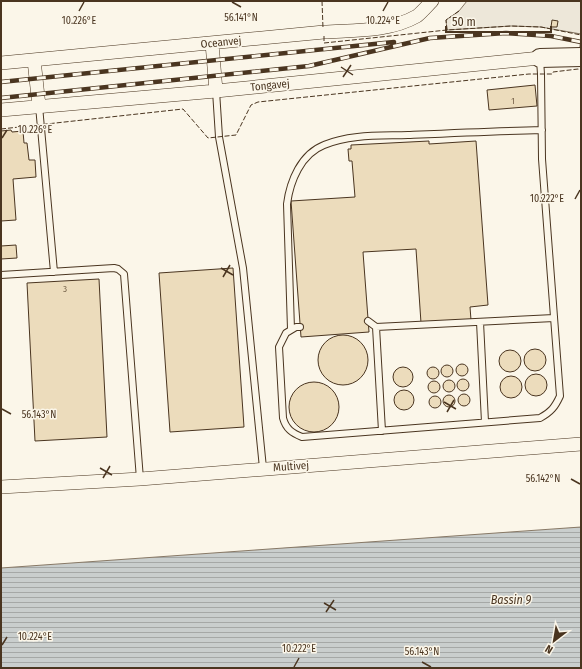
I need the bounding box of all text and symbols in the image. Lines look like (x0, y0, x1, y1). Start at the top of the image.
scale bar (446, 8, 551, 34)
text: 56.141°N (224, 12, 258, 24)
text: 10.226°E (62, 15, 96, 27)
text: 10.224°E (366, 15, 400, 27)
text: 50 m (452, 15, 476, 29)
street label: Oceanvej (200, 34, 242, 51)
street label: Tongavej (250, 77, 291, 94)
house number: 1 (511, 96, 515, 106)
text: 10.226°E (18, 124, 52, 136)
text: 10.222°E (530, 193, 564, 205)
house number: 3 (63, 284, 67, 294)
text: 56.143°N (22, 409, 56, 421)
street label: Multivej (273, 459, 310, 474)
text: 56.142°N (526, 473, 560, 485)
water label: Bassin 9 (491, 593, 532, 607)
north arrow (534, 621, 574, 661)
text: 10.224°E (18, 631, 52, 643)
text: N (543, 642, 555, 656)
text: 10.222°E (282, 643, 316, 655)
text: 56.143°N (405, 646, 439, 658)

